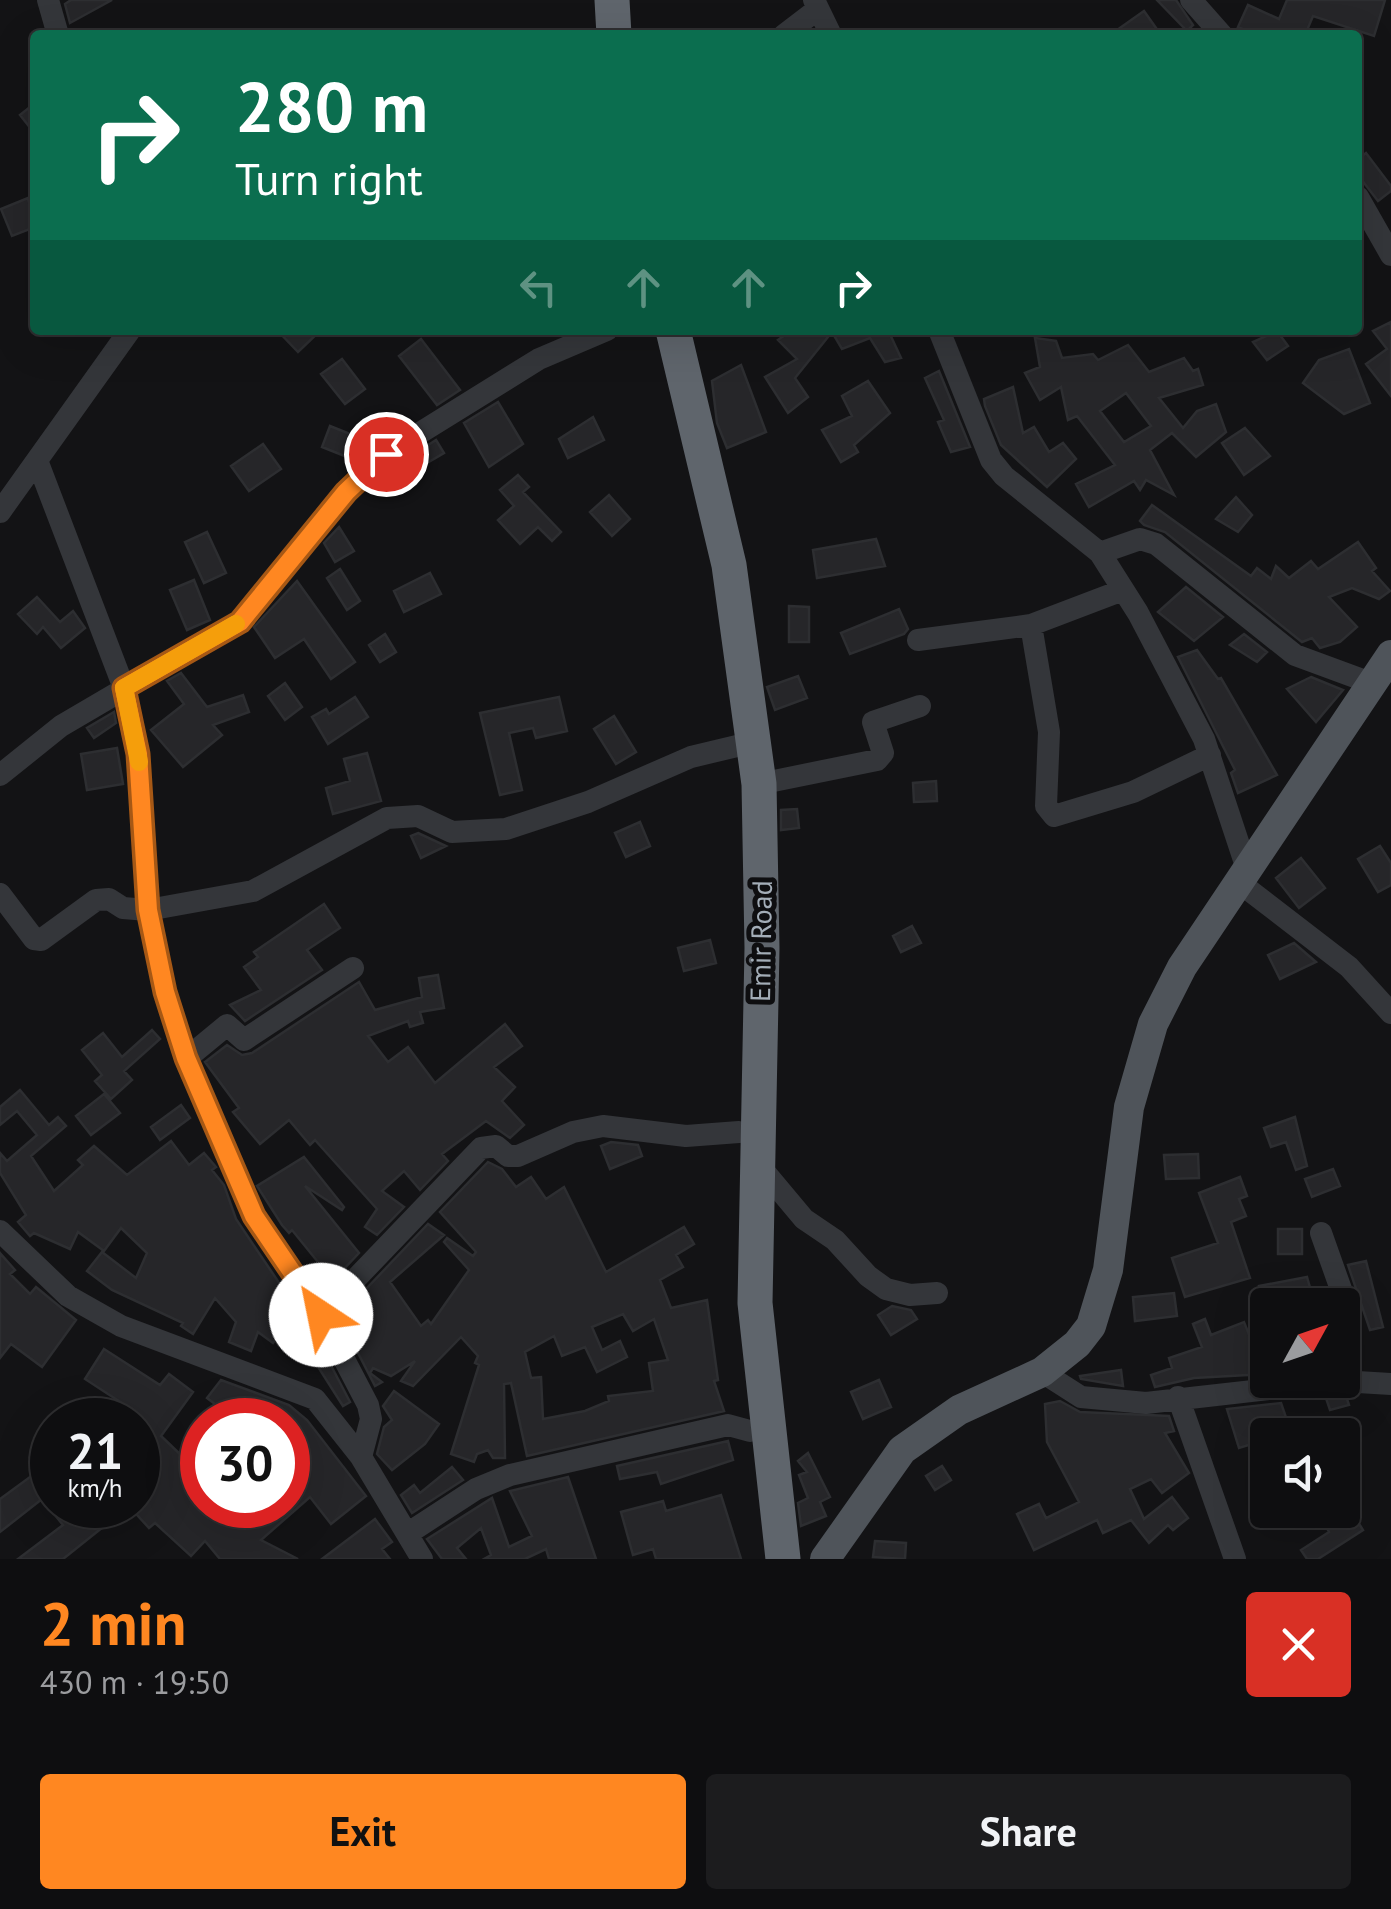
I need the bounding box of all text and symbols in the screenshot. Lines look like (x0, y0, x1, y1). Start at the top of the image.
text: 280 m (235, 61, 428, 151)
icon: right (70, 70, 200, 200)
text: Turn right (235, 149, 423, 207)
icon: left (511, 260, 566, 315)
icon: ahead (616, 260, 671, 315)
icon: ahead (721, 260, 776, 315)
icon: right (826, 260, 881, 315)
pin (344, 412, 429, 497)
icon: arrive (359, 427, 414, 482)
street label: Emir Road (741, 880, 780, 1002)
position arrow (269, 1263, 373, 1367)
north arrow (1250, 1288, 1360, 1398)
map controls (1250, 1288, 1360, 1528)
speed limit sign: 30 (180, 1398, 310, 1528)
text: 21 (67, 1418, 123, 1483)
button: sound (1250, 1418, 1360, 1528)
text: km/h (68, 1472, 122, 1504)
text: 2 min (40, 1584, 186, 1662)
button: close (1246, 1592, 1351, 1697)
text: 430 m · 19:50 (40, 1661, 229, 1703)
button: Exit (40, 1774, 686, 1889)
button: Share (706, 1774, 1351, 1889)

